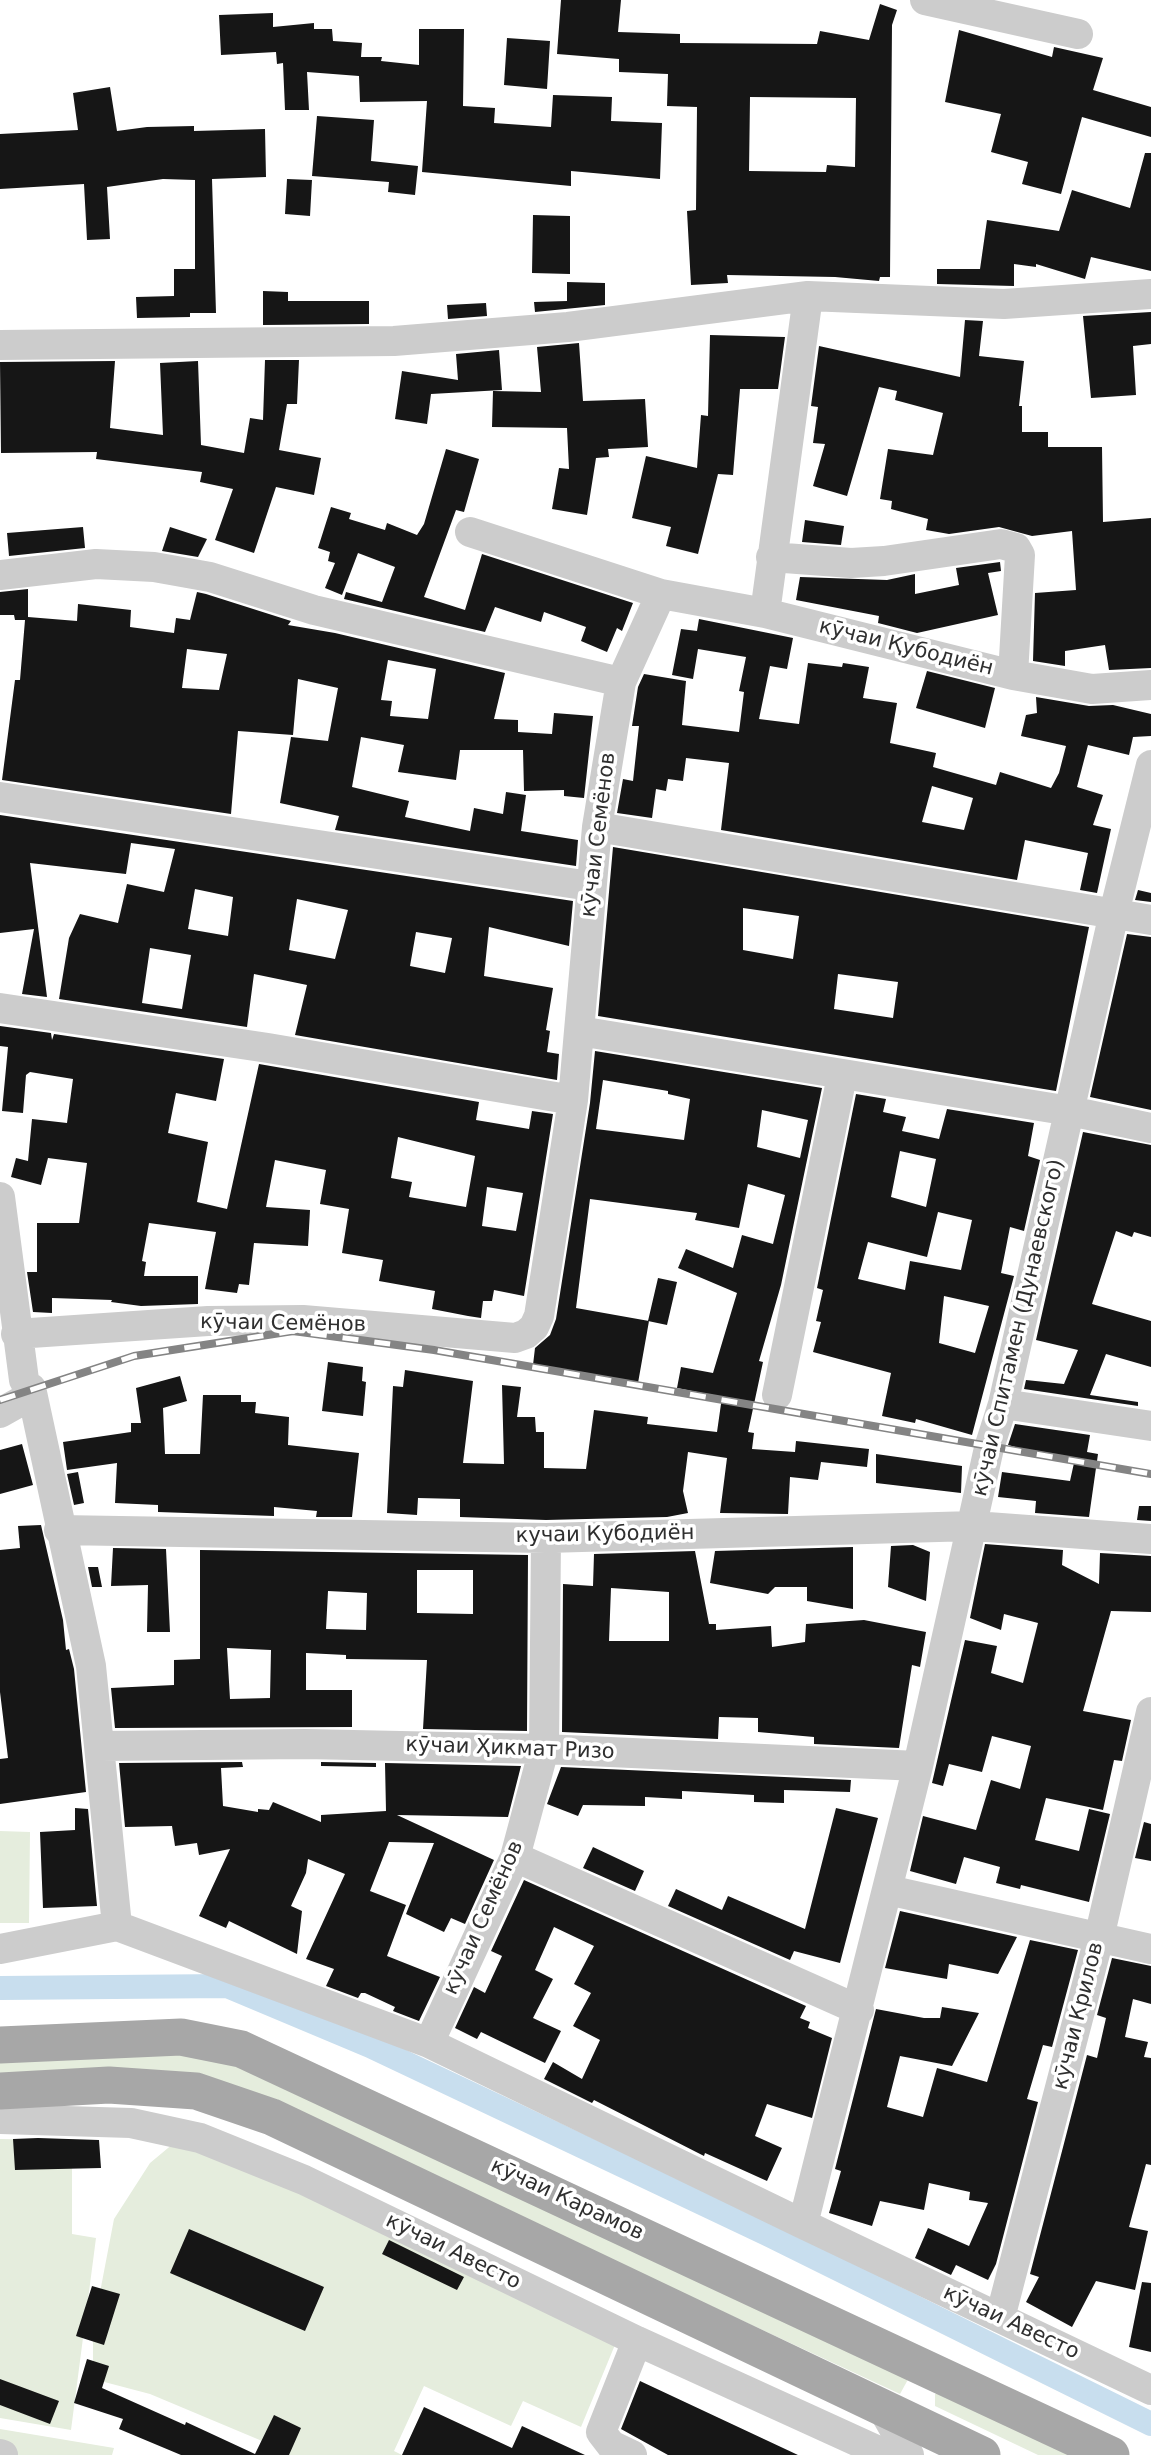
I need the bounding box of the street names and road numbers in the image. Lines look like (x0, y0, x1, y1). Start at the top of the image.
street label: кӯчаи Қубодиён (816, 614, 996, 682)
street label: кӯчаи Семёнов (576, 751, 622, 919)
street label: кӯчаи Спитамен (Дунаевского) (968, 1157, 1070, 1499)
street label: кӯчаи Семёнов (200, 1310, 366, 1338)
street label: кучаи Кубодиён (515, 1521, 695, 1549)
street label: кӯчаи Ҳикмат Ризо (405, 1733, 615, 1765)
street label: кӯчаи Семёнов (439, 1837, 529, 1999)
street label: кӯчаи Крилов (1048, 1940, 1110, 2092)
street label: кӯчаи Карамов (487, 2154, 647, 2246)
street label: кӯчаи Авесто (381, 2208, 525, 2296)
street label: кӯчаи Авесто (939, 2281, 1083, 2365)

